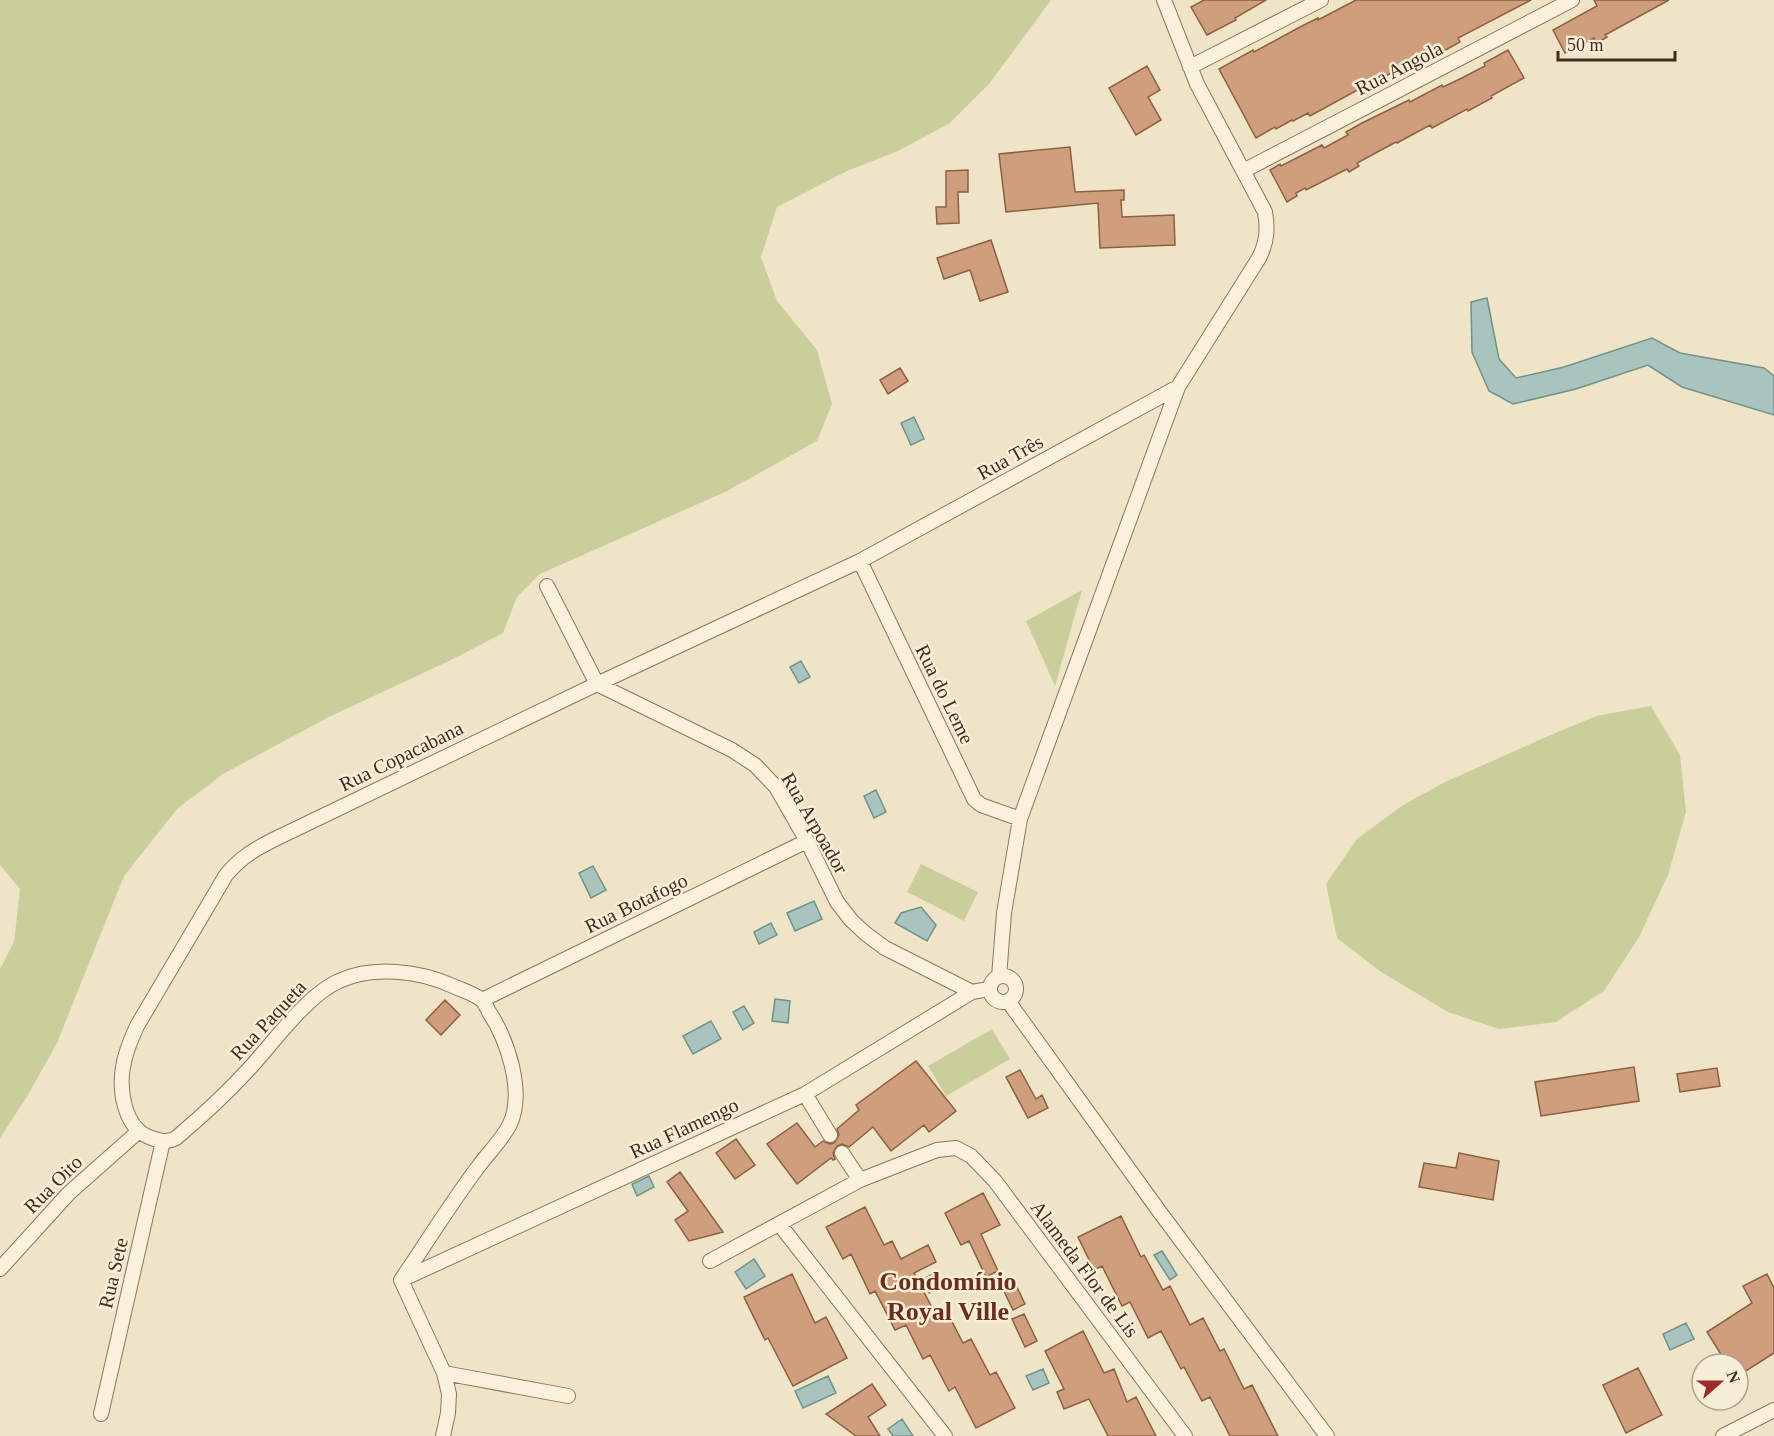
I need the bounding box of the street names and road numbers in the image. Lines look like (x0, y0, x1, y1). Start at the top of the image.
street label: Rua Angola (1352, 37, 1447, 100)
street label: Rua Três (973, 430, 1047, 484)
street label: Rua do Leme (911, 641, 979, 747)
street label: Rua Copacabana (336, 716, 467, 796)
street label: Rua Arpoador (776, 769, 853, 878)
street label: Rua Botafogo (581, 869, 691, 938)
street label: Rua Paqueta (226, 976, 311, 1065)
street label: Rua Flamengo (626, 1093, 742, 1164)
street label: Rua Oito (19, 1150, 87, 1218)
street label: Alameda Flor de Lis (1027, 1197, 1144, 1342)
street label: Rua Sete (94, 1236, 132, 1310)

